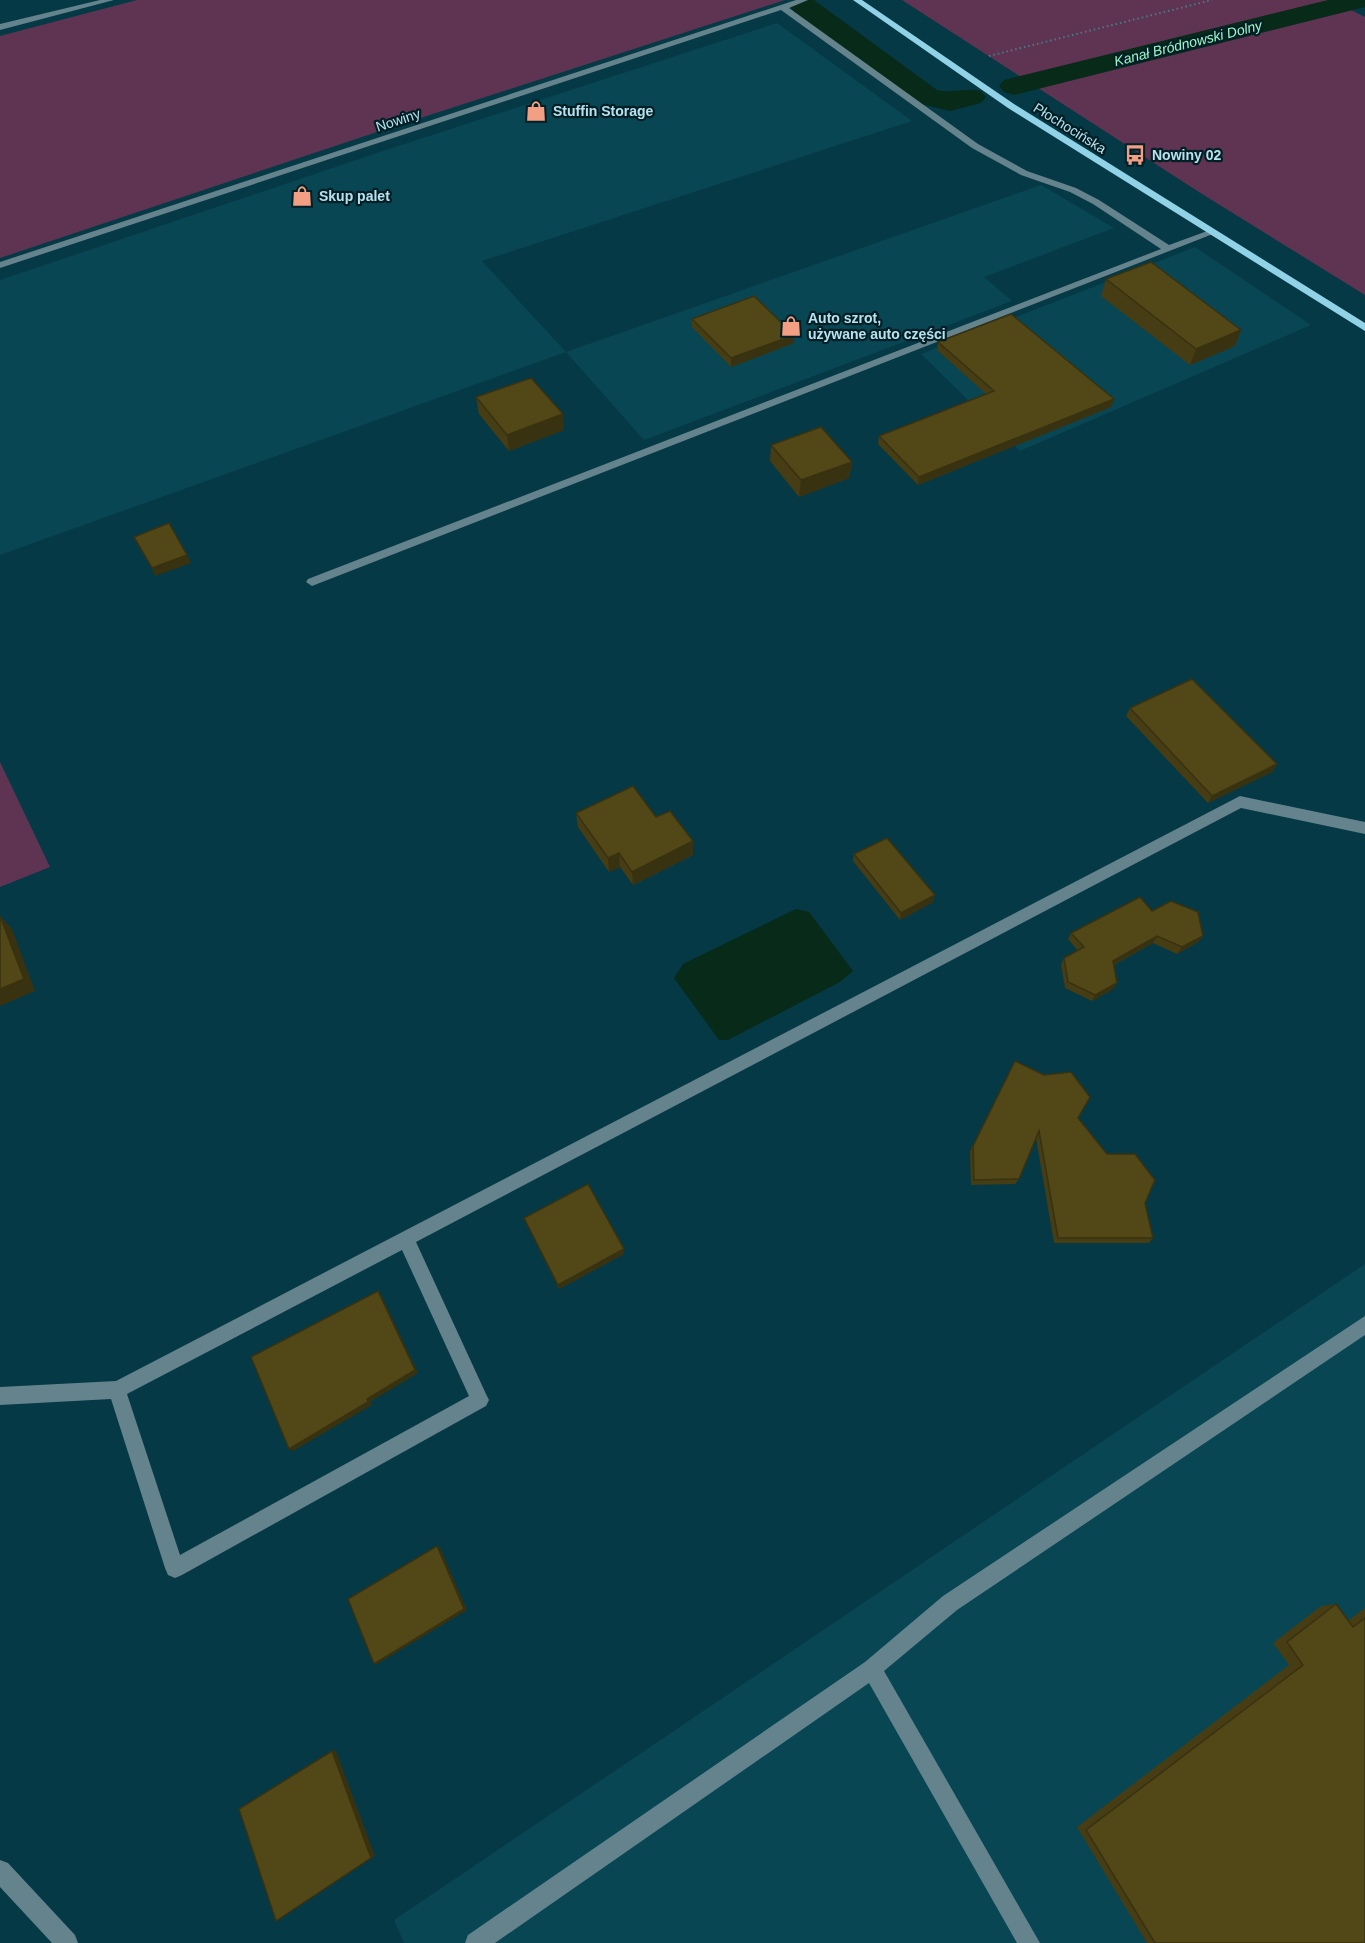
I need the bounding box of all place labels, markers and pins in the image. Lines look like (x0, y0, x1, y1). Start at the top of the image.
shop icon: Stuffin Storage (524, 99, 548, 123)
place label: Stuffin Storage (553, 103, 654, 119)
bus stop icon: Nowiny 02 (1123, 143, 1147, 167)
place label: Nowiny 02 (1152, 147, 1221, 163)
shop icon: Skup palet (290, 184, 314, 208)
place label: Skup palet (319, 188, 390, 204)
place label: Auto szrot, używane auto części (808, 310, 946, 342)
shop icon: Auto szrot, używane auto części (779, 314, 803, 338)

